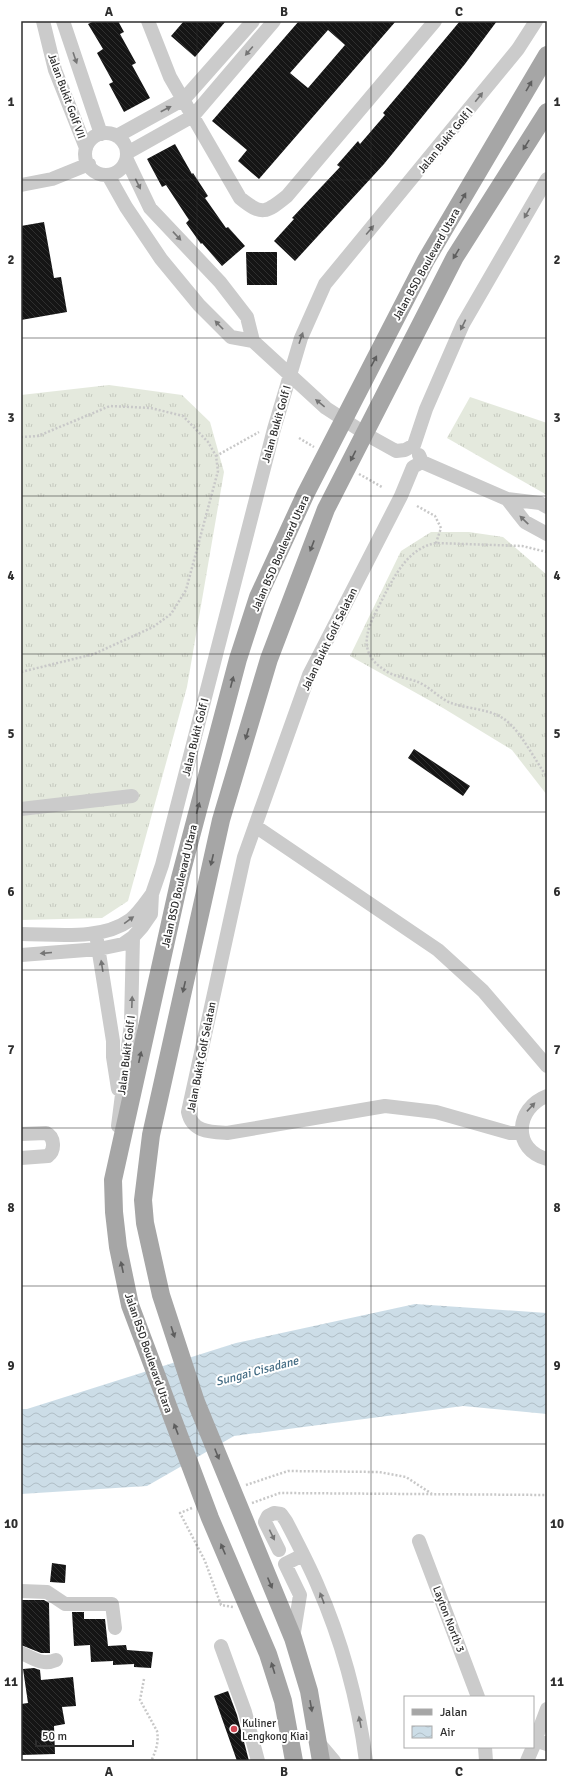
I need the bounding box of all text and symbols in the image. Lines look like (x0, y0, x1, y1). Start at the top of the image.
text: A (105, 4, 114, 20)
text: B (280, 4, 288, 20)
text: C (455, 4, 463, 20)
one-way arrow (244, 45, 253, 56)
street label: Jalan Bukit Golf VII (45, 52, 88, 141)
one-way arrow (72, 52, 78, 64)
one-way arrow (525, 80, 532, 92)
one-way arrow (475, 92, 484, 102)
text: 1 (7, 94, 15, 110)
text: 1 (553, 94, 561, 110)
one-way arrow (160, 105, 172, 112)
street label: Jalan Bukit Golf I (415, 105, 476, 176)
one-way arrow (522, 140, 530, 150)
one-way arrow (135, 178, 142, 190)
one-way arrow (459, 193, 467, 203)
street label: Jalan BSD Boulevard Utara (390, 206, 463, 322)
one-way arrow (524, 207, 531, 218)
one-way arrow (366, 224, 375, 235)
one-way arrow (172, 231, 182, 241)
one-way arrow (453, 248, 460, 260)
text: 2 (7, 252, 15, 268)
text: 2 (553, 252, 561, 268)
one-way arrow (214, 320, 224, 330)
one-way arrow (460, 320, 466, 331)
one-way arrow (298, 332, 304, 344)
one-way arrow (370, 355, 377, 366)
street label: Jalan Bukit Golf I (259, 384, 294, 464)
one-way arrow (314, 398, 325, 407)
text: 3 (7, 410, 15, 426)
text: 3 (553, 410, 561, 426)
one-way arrow (350, 451, 356, 462)
street label: Jalan BSD Boulevard Utara (249, 493, 312, 613)
one-way arrow (519, 515, 529, 525)
one-way arrow (309, 540, 315, 552)
text: 4 (7, 568, 15, 584)
text: 4 (553, 568, 561, 584)
street label: Jalan Bukit Golf Selatan (299, 586, 360, 693)
one-way arrow (229, 676, 235, 688)
street label: Jalan Bukit Golf I (179, 697, 211, 778)
text: 5 (7, 726, 15, 742)
text: 5 (553, 726, 561, 742)
one-way arrow (244, 729, 250, 741)
one-way arrow (195, 802, 201, 814)
street label: Jalan BSD Boulevard Utara (159, 823, 200, 949)
one-way arrow (209, 854, 215, 866)
text: 6 (7, 884, 15, 900)
text: 6 (553, 884, 561, 900)
one-way arrow (123, 916, 134, 924)
one-way arrow (40, 950, 52, 957)
one-way arrow (99, 959, 105, 972)
one-way arrow (180, 980, 186, 993)
one-way arrow (128, 996, 135, 1008)
street label: Jalan Bukit Golf Selatan (184, 1001, 219, 1114)
street label: Jalan Bukit Golf I (115, 1015, 138, 1096)
text: 7 (7, 1042, 15, 1058)
text: 7 (553, 1042, 561, 1058)
one-way arrow (138, 1051, 144, 1063)
one-way arrow (526, 1102, 536, 1112)
text: 8 (7, 1200, 15, 1216)
text: 8 (553, 1200, 561, 1216)
one-way arrow (118, 1261, 124, 1273)
street label: Jalan BSD Boulevard Utara (122, 1292, 175, 1415)
one-way arrow (170, 1326, 176, 1338)
water label: Sungai Cisadane (214, 1353, 301, 1390)
text: 9 (7, 1358, 15, 1374)
text: 9 (553, 1358, 561, 1374)
one-way arrow (172, 1423, 178, 1435)
one-way arrow (214, 1449, 220, 1461)
text: 10 (4, 1516, 18, 1532)
text: 10 (550, 1516, 564, 1532)
one-way arrow (269, 1530, 275, 1541)
one-way arrow (220, 1543, 226, 1554)
one-way arrow (268, 1578, 274, 1590)
street label: Layton North 3 (430, 1584, 467, 1654)
one-way arrow (319, 1592, 325, 1604)
one-way arrow (270, 1662, 276, 1674)
text: 11 (4, 1674, 18, 1690)
text: 11 (550, 1674, 564, 1690)
legend (404, 1696, 534, 1748)
one-way arrow (309, 1700, 315, 1712)
text: Jalan (440, 1705, 467, 1720)
one-way arrow (357, 1716, 363, 1729)
place label: Kuliner Lengkong Kiai (242, 1717, 308, 1743)
scale bar (36, 1722, 133, 1748)
marker: Kuliner Lengkong Kiai (229, 1724, 239, 1734)
text: Air (440, 1725, 456, 1740)
text: 50 m (42, 1729, 67, 1744)
text: A (105, 1764, 114, 1780)
text: B (280, 1764, 288, 1780)
text: C (455, 1764, 463, 1780)

